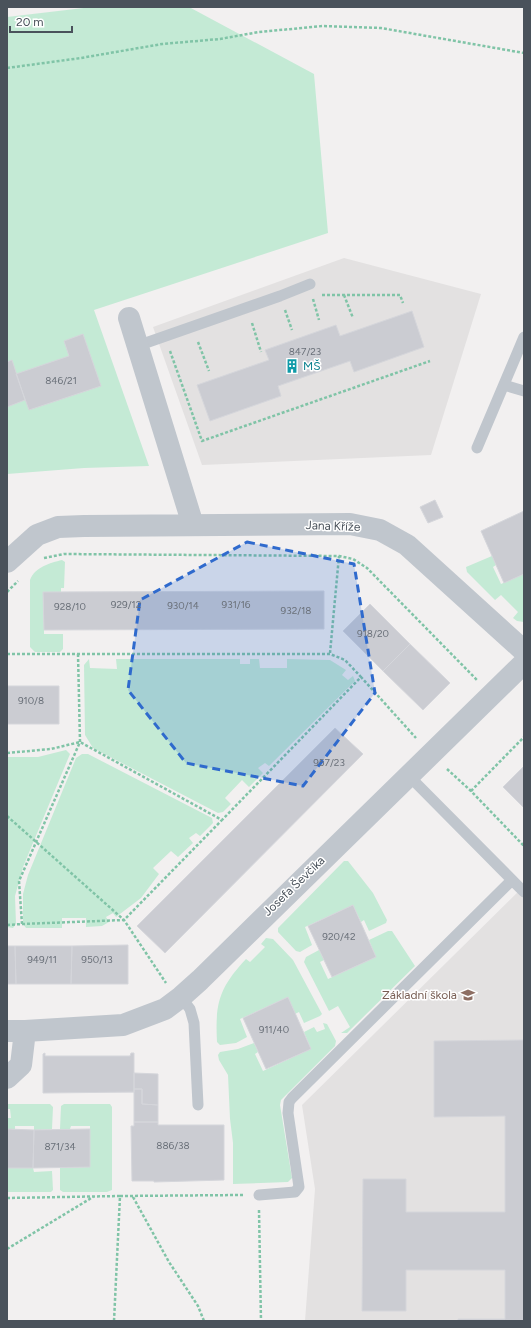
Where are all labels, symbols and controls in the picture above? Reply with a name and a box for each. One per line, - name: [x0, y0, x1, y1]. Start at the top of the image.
- scale bar: [10, 8, 72, 34]
- text: 20 m: [16, 15, 44, 29]
- house number: 847/23: [289, 345, 321, 358]
- building icon: MŠ: [284, 358, 300, 374]
- place label: MŠ: [303, 359, 321, 373]
- house number: 846/21: [45, 374, 77, 387]
- street label: Jana Kříže: [305, 518, 361, 534]
- house number: 929/12: [111, 598, 141, 611]
- house number: 931/16: [222, 598, 251, 611]
- house number: 930/14: [167, 599, 199, 612]
- house number: 928/10: [54, 600, 86, 613]
- house number: 932/18: [281, 604, 311, 617]
- house number: 918/20: [357, 627, 389, 640]
- house number: 910/8: [18, 694, 44, 707]
- house number: 957/23: [313, 756, 345, 769]
- street label: Josefa Ševčíka: [260, 853, 328, 919]
- house number: 920/42: [322, 930, 356, 943]
- house number: 949/11: [27, 953, 57, 966]
- house number: 950/13: [81, 953, 113, 966]
- school or university icon: Základní škola: [460, 987, 476, 1003]
- place label: Základní škola: [382, 988, 457, 1002]
- house number: 911/40: [259, 1023, 289, 1036]
- house number: 886/38: [156, 1139, 190, 1152]
- house number: 871/34: [44, 1140, 76, 1153]

